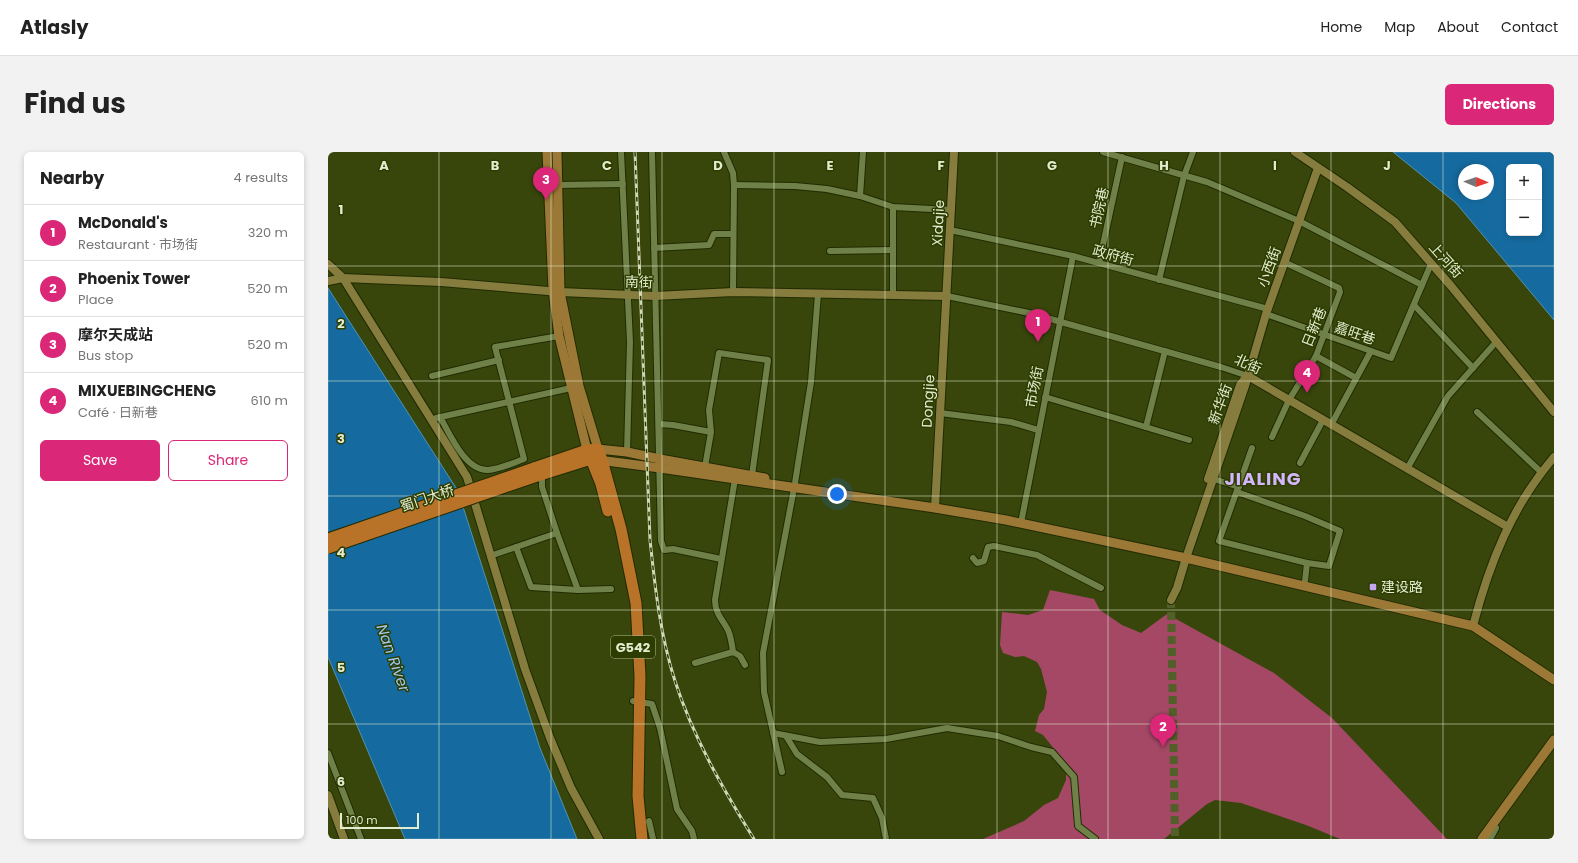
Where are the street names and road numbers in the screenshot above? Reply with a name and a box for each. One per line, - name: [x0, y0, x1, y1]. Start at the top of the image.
- street label: 书院巷: [1085, 185, 1113, 231]
- street label: Xidajie: [927, 199, 949, 247]
- street label: 上河街: [1425, 238, 1467, 282]
- street label: 政府街: [1090, 240, 1136, 270]
- street label: 小西街: [1252, 244, 1286, 290]
- street label: 南街: [625, 272, 653, 292]
- street label: 日新巷: [1297, 304, 1331, 350]
- street label: 嘉旺巷: [1332, 317, 1378, 349]
- street label: 北街: [1231, 349, 1265, 379]
- street label: 市场街: [1020, 364, 1048, 410]
- street label: Dongjie: [917, 374, 939, 428]
- street label: 新华街: [1203, 381, 1237, 427]
- street label: 蜀门大桥: [397, 479, 457, 517]
- road number: G542: [611, 636, 655, 658]

